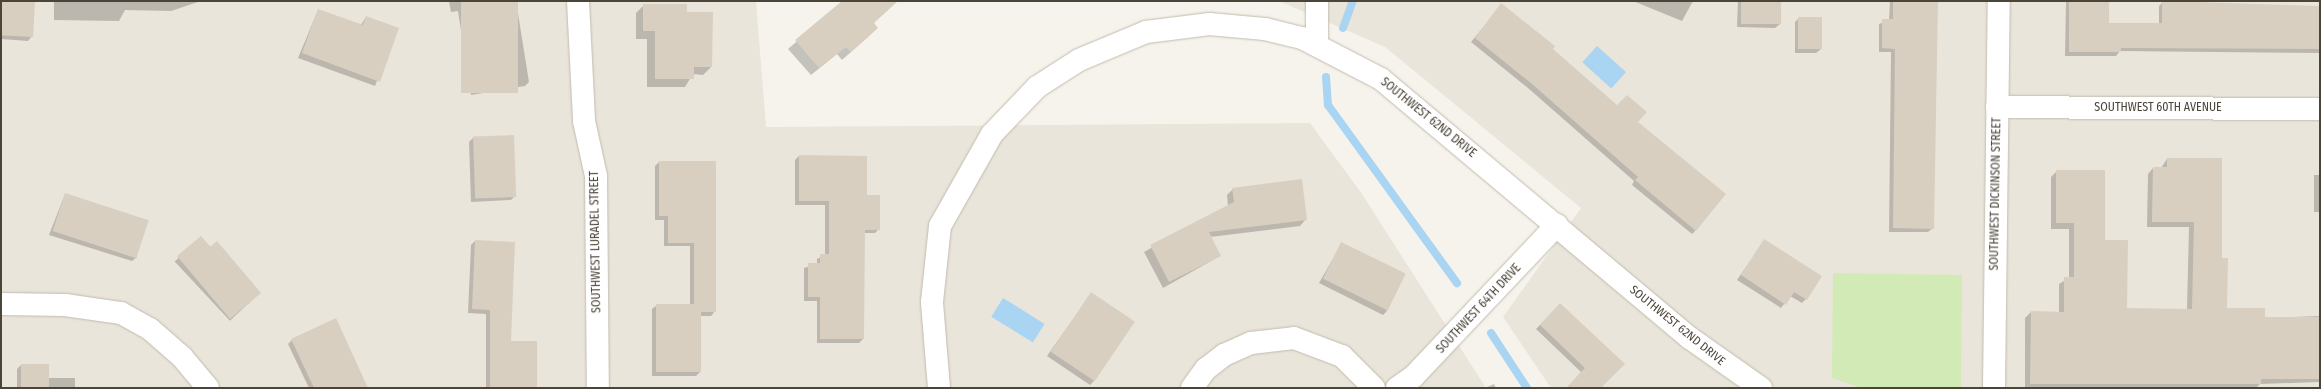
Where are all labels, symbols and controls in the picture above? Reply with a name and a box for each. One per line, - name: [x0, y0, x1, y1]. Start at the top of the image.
- street label: SOUTHWEST 62ND DRIVE: [1377, 75, 1479, 161]
- street label: SOUTHWEST 60TH AVENUE: [2094, 101, 2222, 115]
- street label: SOUTHWEST DICKINSON STREET: [1987, 117, 2005, 271]
- street label: SOUTHWEST LURADEL STREET: [588, 171, 604, 313]
- street label: SOUTHWEST 64TH DRIVE: [1434, 261, 1524, 357]
- street label: SOUTHWEST 62ND DRIVE: [1626, 283, 1728, 369]

